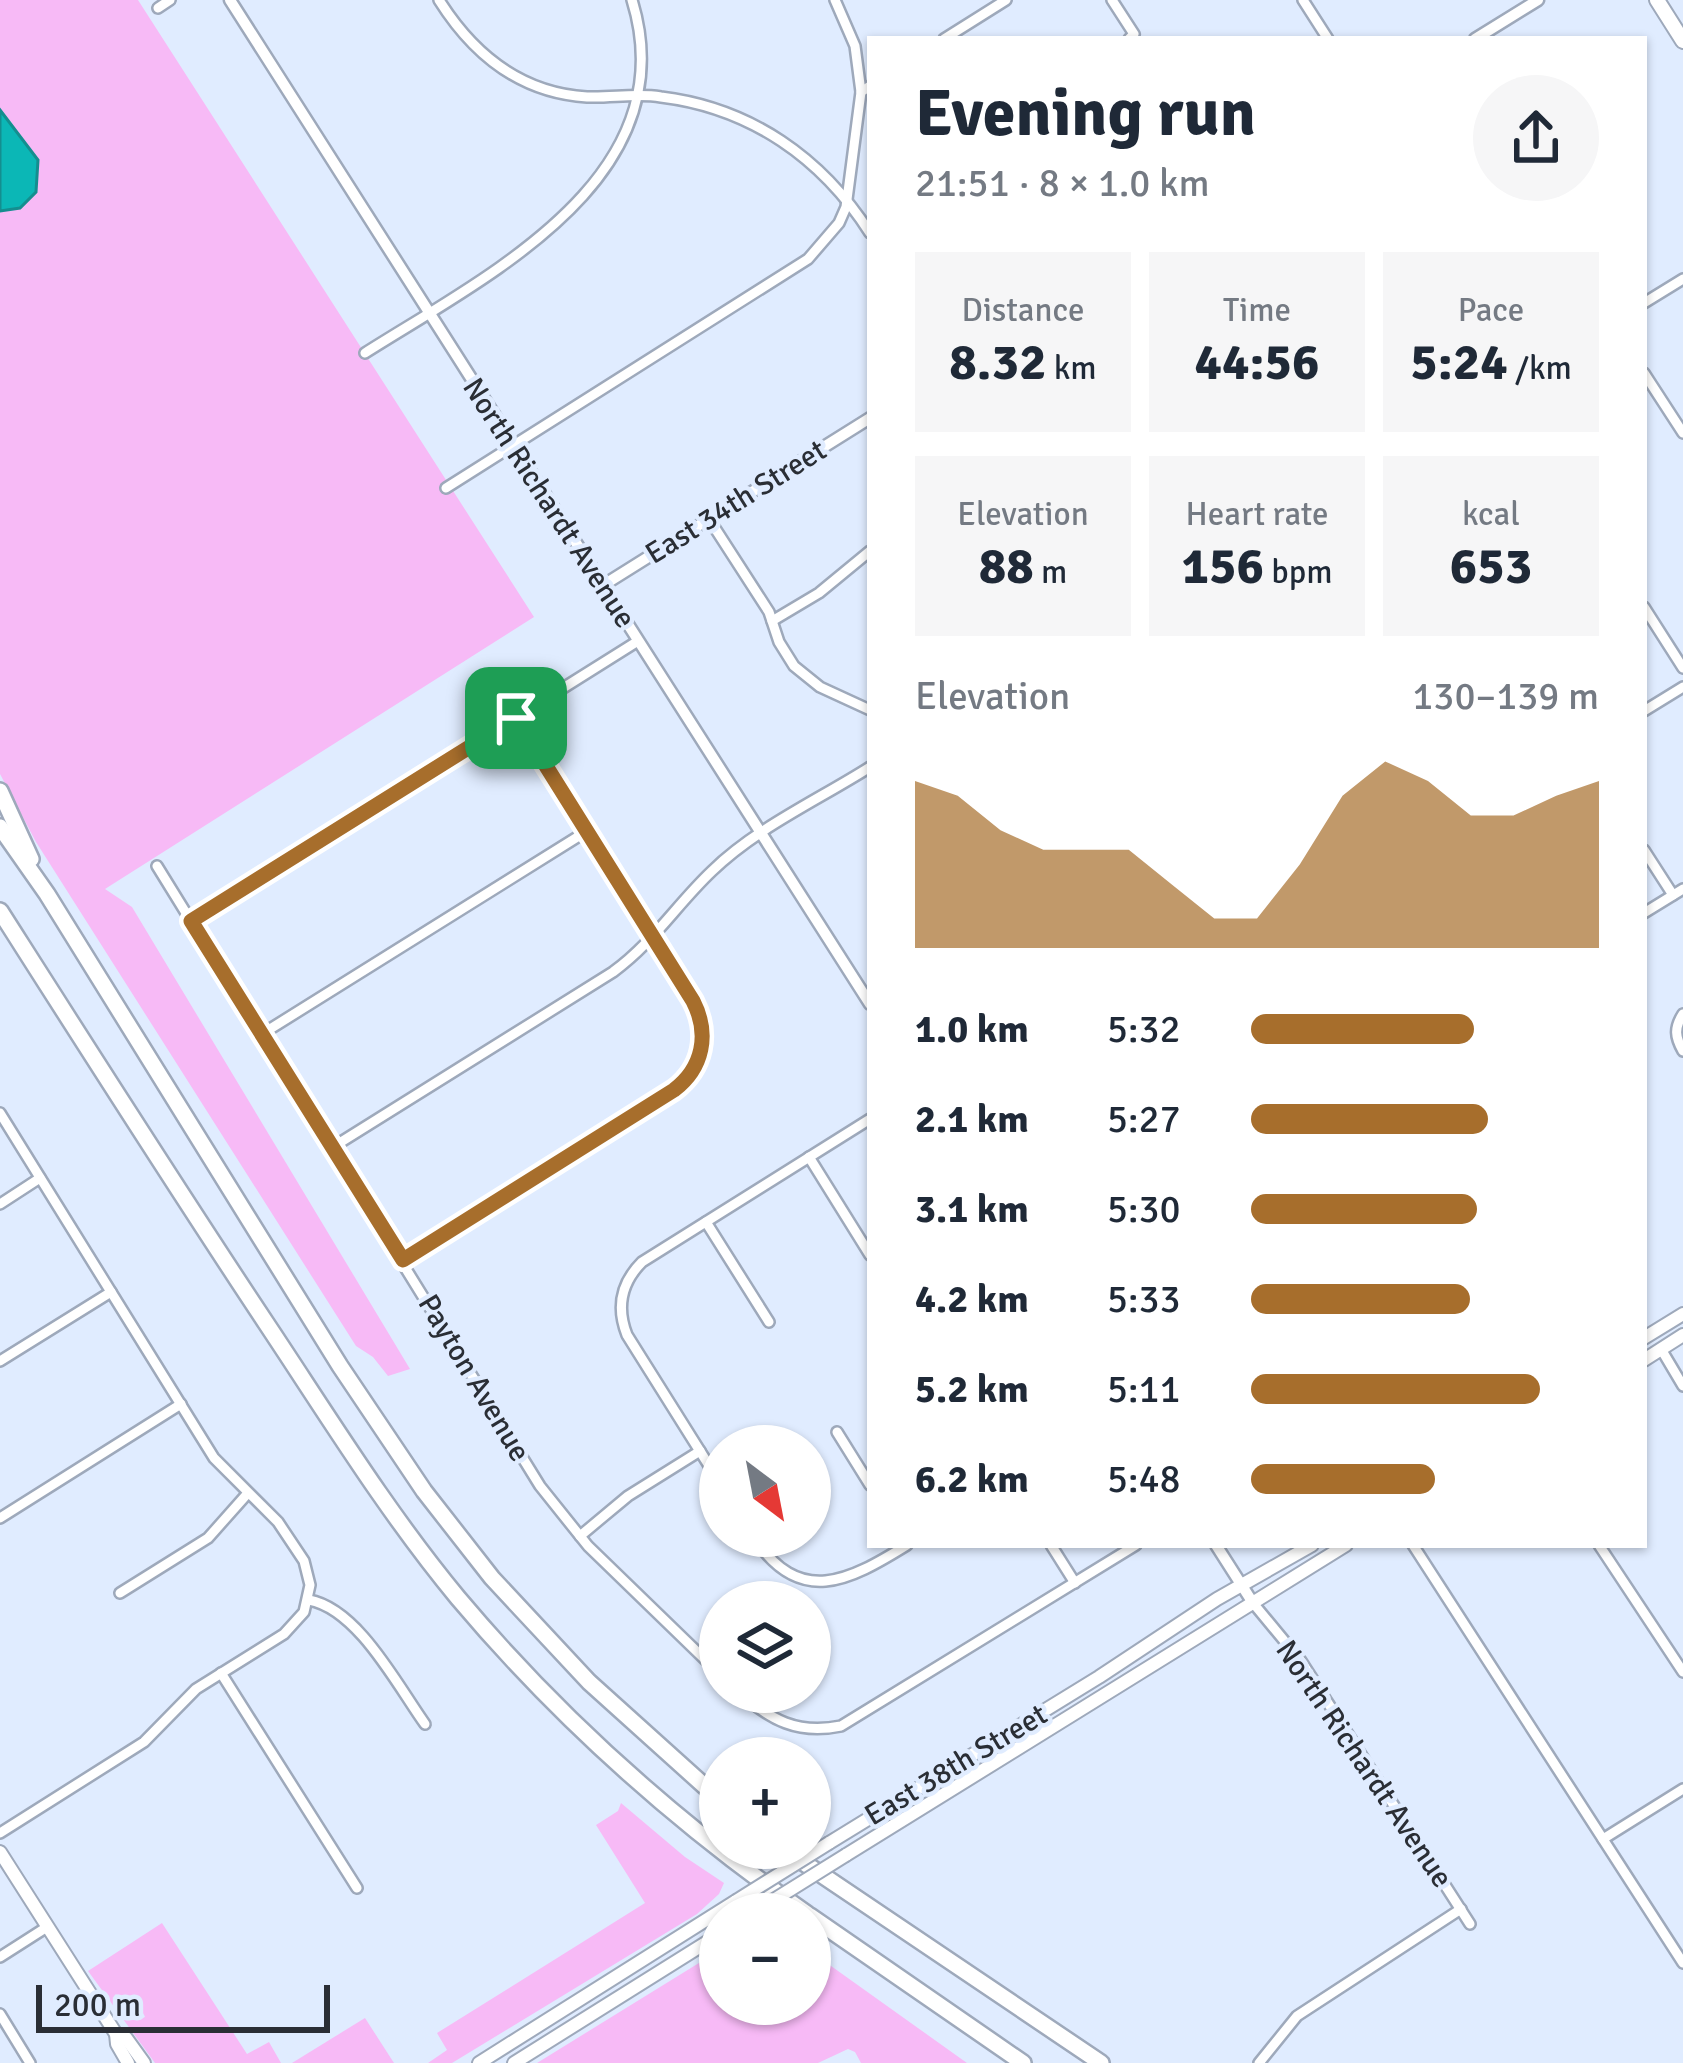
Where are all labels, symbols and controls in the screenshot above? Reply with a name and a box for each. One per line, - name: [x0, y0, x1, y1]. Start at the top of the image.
- text: Evening run: [915, 73, 1256, 154]
- button: share: [1473, 75, 1599, 201]
- text: 21:51 · 8 × 1.0 km: [915, 159, 1210, 207]
- text: Distance: [962, 290, 1084, 331]
- text: Time: [1223, 290, 1291, 331]
- text: Pace: [1458, 290, 1524, 331]
- text: 8.32: [949, 331, 1047, 394]
- text: 44:56: [1194, 331, 1320, 394]
- text: 5:24: [1410, 331, 1508, 394]
- text: km: [1047, 348, 1097, 389]
- text: /km: [1508, 348, 1572, 389]
- street label: North Richardt Avenue: [454, 371, 644, 635]
- street label: East 34th Street: [639, 432, 833, 572]
- text: Elevation: [957, 494, 1089, 535]
- text: Heart rate: [1185, 494, 1329, 535]
- text: kcal: [1462, 494, 1520, 535]
- text: 88: [979, 535, 1034, 598]
- text: 156: [1181, 535, 1264, 598]
- text: 653: [1450, 535, 1532, 598]
- text: m: [1034, 552, 1067, 593]
- text: bpm: [1264, 552, 1333, 593]
- pin: [465, 667, 567, 769]
- text: Elevation: [915, 672, 1070, 720]
- text: 130–139 m: [1412, 672, 1599, 720]
- icon: arrive: [483, 685, 549, 751]
- text: 1.0 km: [915, 1005, 1029, 1053]
- text: 5:32: [1107, 1005, 1181, 1053]
- text: 2.1 km: [915, 1095, 1029, 1143]
- text: 5:27: [1107, 1095, 1181, 1143]
- text: 3.1 km: [915, 1185, 1029, 1233]
- text: 5:30: [1107, 1185, 1181, 1233]
- text: 4.2 km: [915, 1275, 1029, 1323]
- text: 5:33: [1107, 1275, 1181, 1323]
- street label: Payton Avenue: [410, 1288, 538, 1468]
- text: 5.2 km: [915, 1365, 1029, 1413]
- text: 5:11: [1107, 1365, 1181, 1413]
- north arrow: [699, 1425, 831, 1557]
- map controls: [699, 1425, 831, 2025]
- text: 6.2 km: [915, 1455, 1029, 1503]
- text: 5:48: [1107, 1455, 1181, 1503]
- button: layers: [699, 1581, 831, 1713]
- street label: North Richardt Avenue: [1267, 1633, 1461, 1895]
- street label: East 38th Street: [858, 1696, 1054, 1834]
- button: +: [699, 1737, 831, 1869]
- button: −: [699, 1893, 831, 2025]
- scale bar: [36, 1979, 330, 2032]
- text: 200 m: [54, 1985, 141, 2026]

